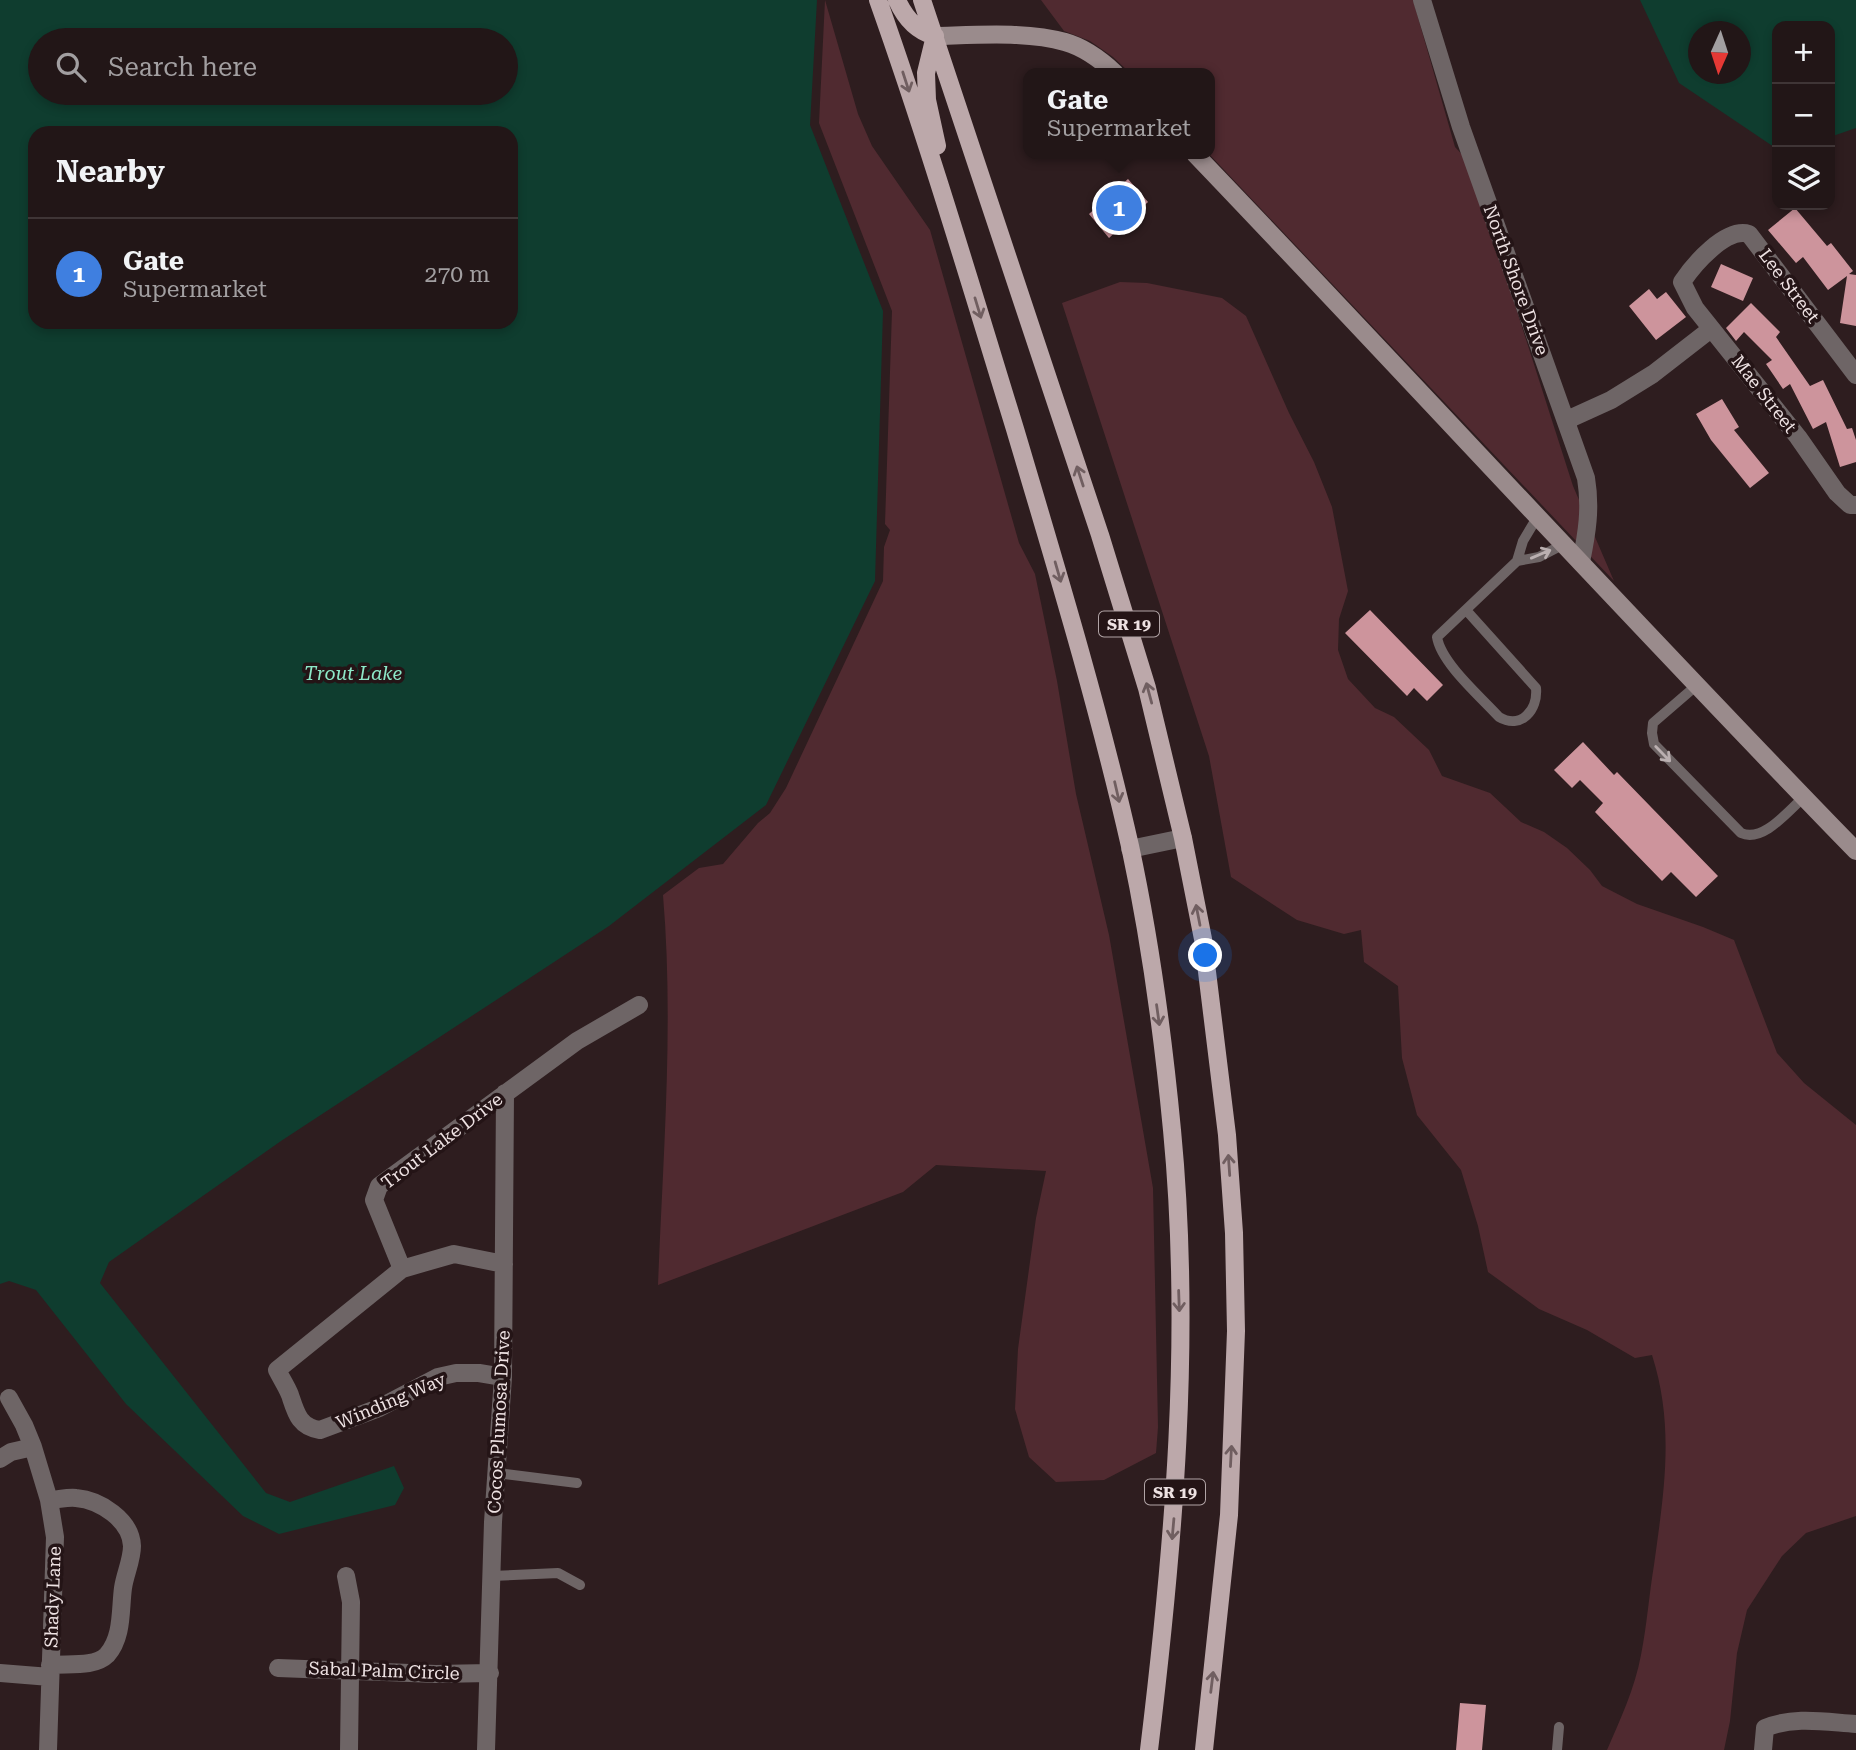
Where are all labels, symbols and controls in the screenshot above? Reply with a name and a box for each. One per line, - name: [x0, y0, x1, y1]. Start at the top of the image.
- north arrow: [1688, 21, 1751, 84]
- map controls: [1772, 21, 1835, 210]
- button: +: [1772, 21, 1835, 84]
- search box: [28, 28, 518, 105]
- icon: search: [52, 48, 90, 86]
- text: Search here: [108, 52, 257, 82]
- popup: [1023, 68, 1215, 159]
- one-way arrow: [900, 71, 913, 93]
- button: −: [1772, 84, 1835, 147]
- text: Gate: [1047, 85, 1108, 115]
- text: Supermarket: [1047, 115, 1191, 142]
- button: layers: [1772, 147, 1835, 210]
- text: Nearby: [56, 154, 165, 189]
- pin: 1: [1096, 182, 1142, 234]
- street label: North Shore Drive: [1480, 202, 1553, 358]
- street label: Lee Street: [1755, 245, 1824, 327]
- text: Gate: [123, 246, 184, 276]
- text: 1: [73, 261, 85, 288]
- text: 270 m: [425, 261, 490, 288]
- text: Supermarket: [123, 276, 267, 303]
- one-way arrow: [972, 296, 985, 318]
- street label: Mae Street: [1728, 351, 1801, 437]
- one-way arrow: [1073, 466, 1086, 488]
- one-way arrow: [1530, 547, 1551, 560]
- one-way arrow: [1052, 561, 1065, 583]
- road number: SR 19: [1099, 611, 1159, 636]
- water label: Trout Lake: [304, 662, 402, 685]
- one-way arrow: [1142, 682, 1155, 705]
- one-way arrow: [1655, 745, 1672, 762]
- one-way arrow: [1111, 780, 1124, 803]
- one-way arrow: [1191, 904, 1205, 927]
- your location: [1188, 938, 1222, 972]
- one-way arrow: [1152, 1004, 1165, 1026]
- street label: Trout Lake Drive: [377, 1088, 506, 1193]
- one-way arrow: [1222, 1154, 1235, 1177]
- one-way arrow: [1173, 1290, 1186, 1313]
- street label: Cocos Plumosa Drive: [483, 1330, 514, 1514]
- street label: Winding Way: [333, 1368, 449, 1433]
- one-way arrow: [1225, 1444, 1238, 1467]
- road number: SR 19: [1145, 1480, 1205, 1504]
- one-way arrow: [1166, 1517, 1179, 1539]
- street label: Shady Lane: [40, 1546, 65, 1648]
- street label: Sabal Palm Circle: [308, 1657, 460, 1684]
- one-way arrow: [1205, 1671, 1218, 1694]

